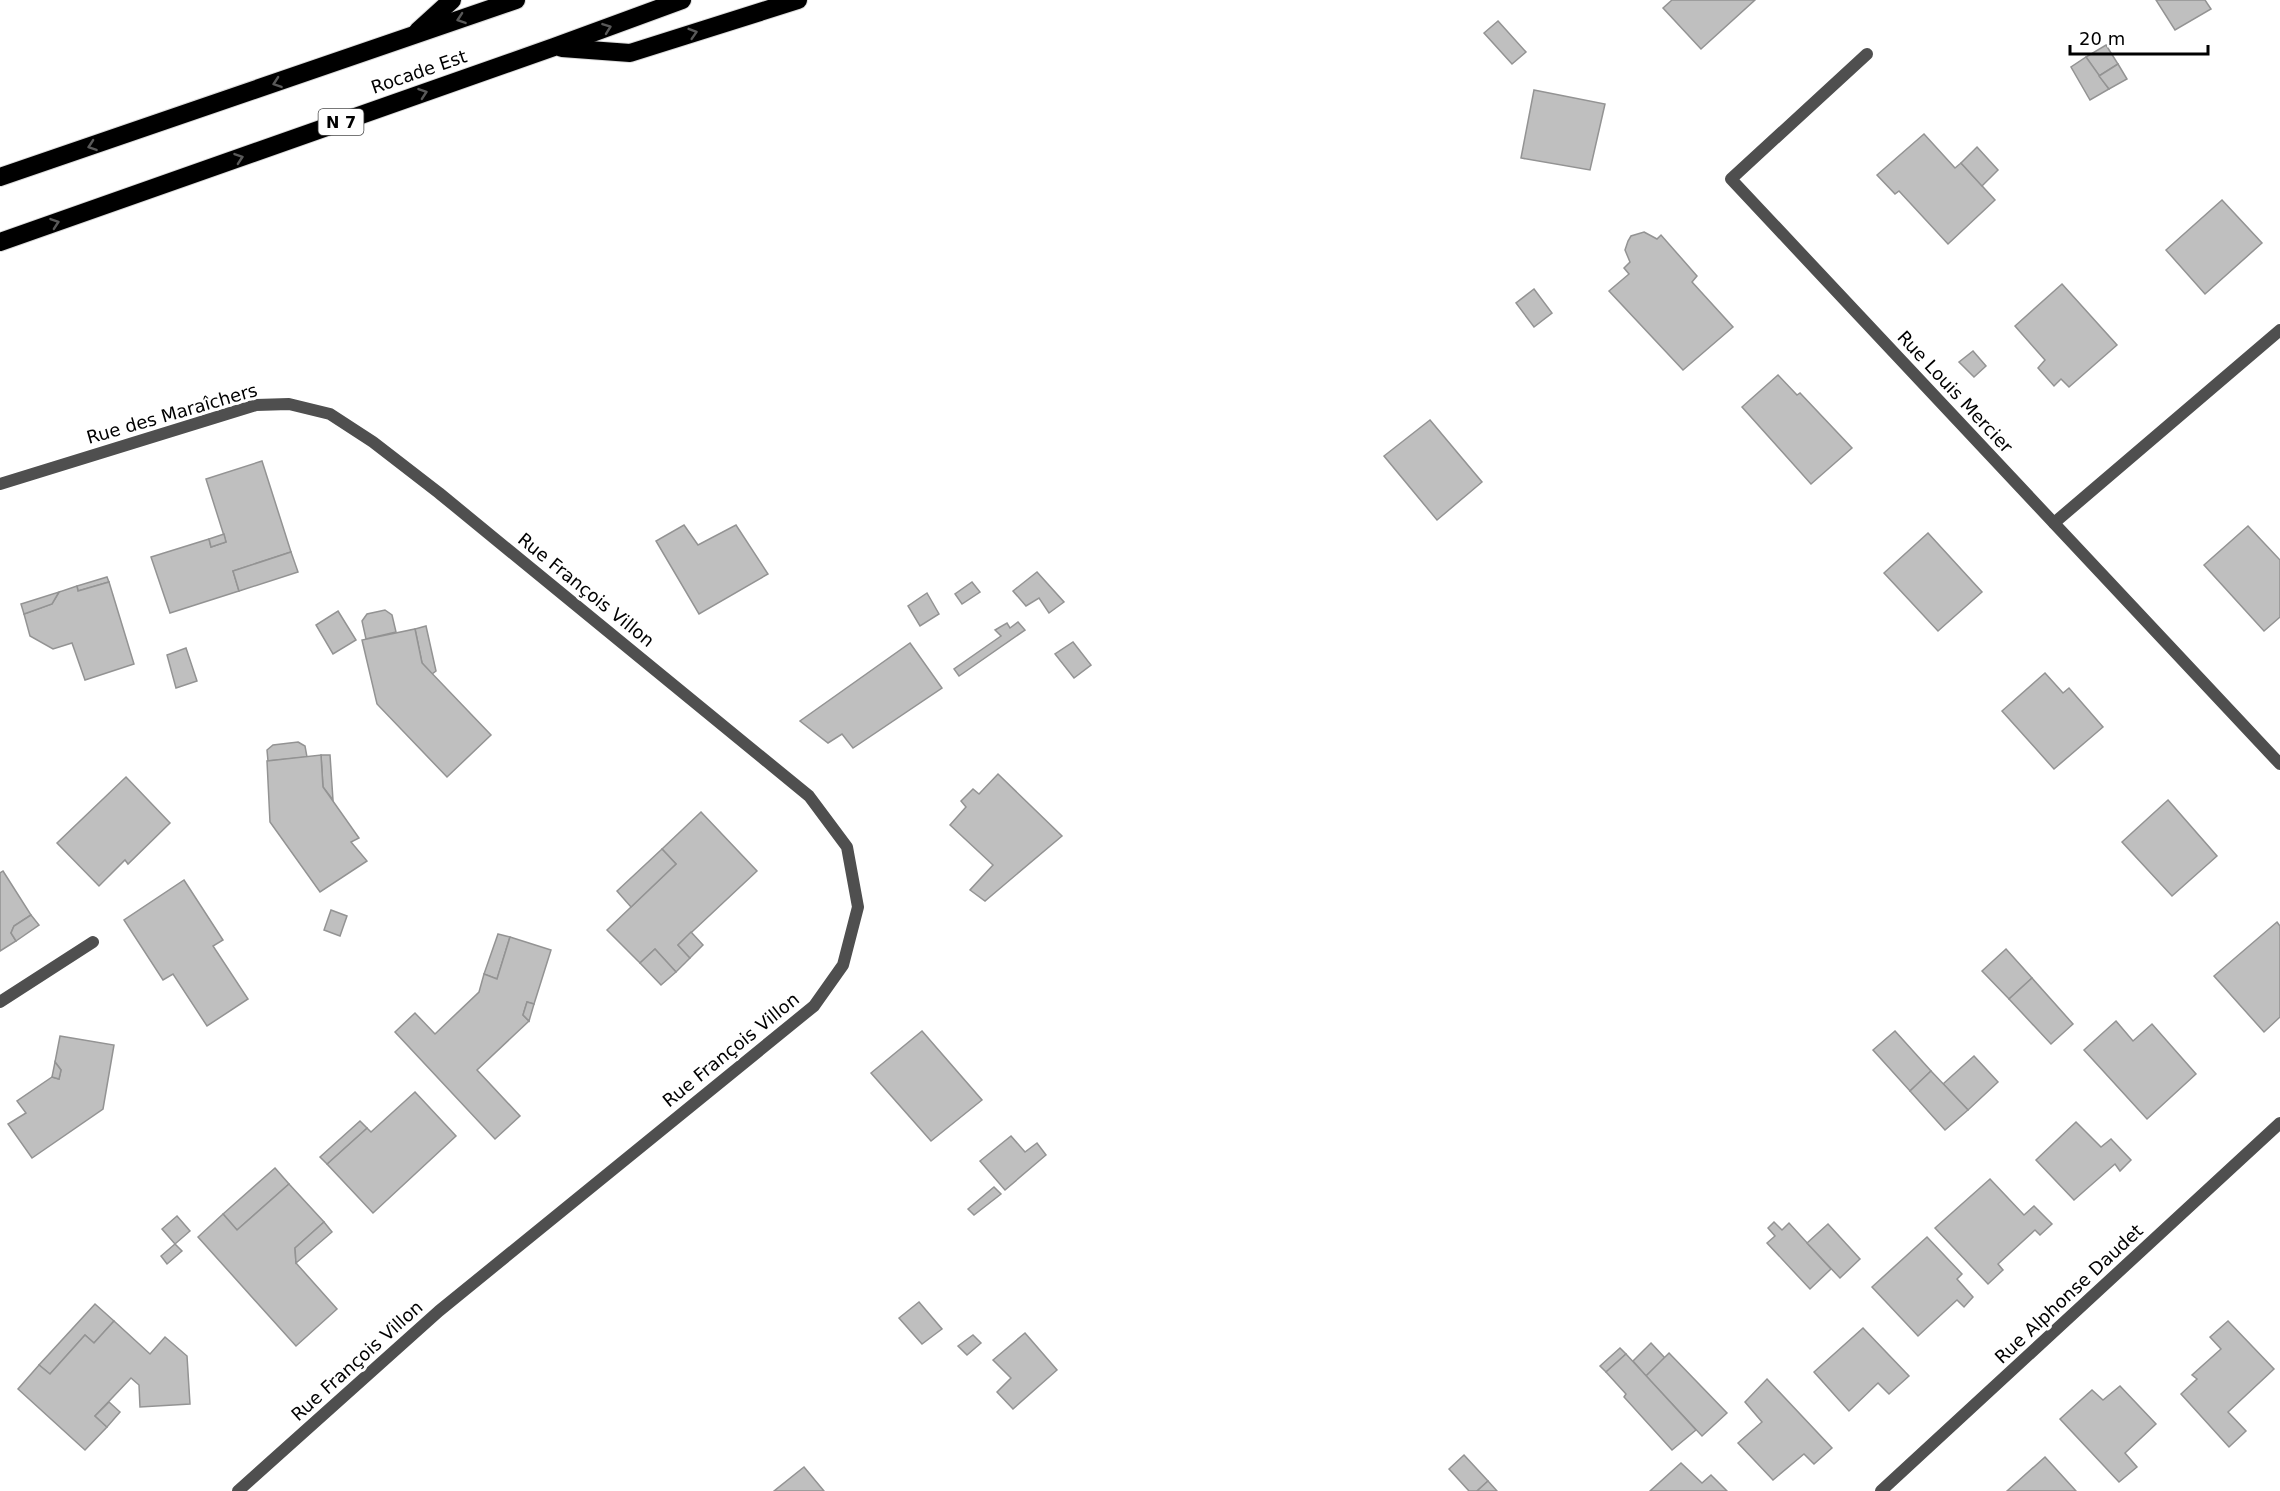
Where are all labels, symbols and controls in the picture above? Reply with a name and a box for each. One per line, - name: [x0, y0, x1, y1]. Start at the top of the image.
- one-way arrow: [456, 12, 467, 25]
- scale bar: [2070, 18, 2208, 56]
- one-way arrow: [601, 22, 612, 35]
- one-way arrow: [687, 28, 698, 40]
- text: 20 m: [2079, 28, 2125, 49]
- street label: Rocade Est: [368, 45, 469, 98]
- one-way arrow: [272, 75, 283, 88]
- one-way arrow: [417, 88, 428, 101]
- road number: N 7: [318, 109, 364, 135]
- one-way arrow: [87, 138, 98, 151]
- one-way arrow: [233, 153, 244, 165]
- one-way arrow: [49, 217, 60, 230]
- street label: Rue Louis Mercier: [1893, 326, 2018, 457]
- street label: Rue des Maraîchers: [84, 379, 260, 448]
- street label: Rue François Villon: [514, 528, 659, 651]
- street label: Rue François Villon: [658, 988, 803, 1111]
- street label: Rue Alphonse Daudet: [1990, 1220, 2147, 1368]
- street label: Rue François Villon: [287, 1296, 427, 1425]

